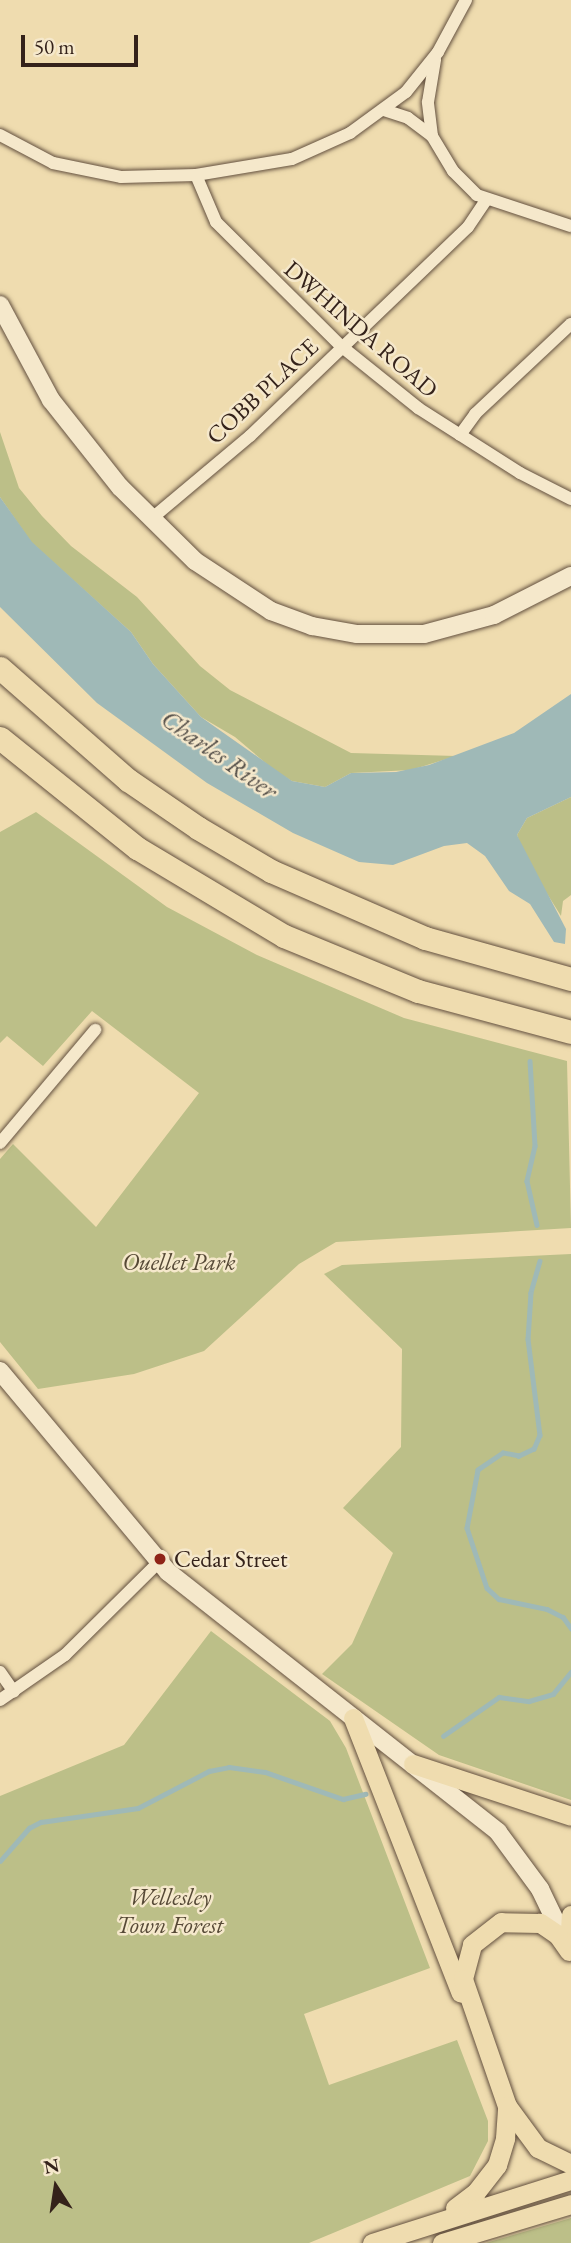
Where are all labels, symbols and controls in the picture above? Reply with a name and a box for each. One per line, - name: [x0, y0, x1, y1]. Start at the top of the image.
- scale bar: [24, 21, 142, 65]
- text: 50 m: [34, 33, 75, 60]
- street label: DWHINDA ROAD: [278, 254, 444, 404]
- street label: COBB PLACE: [200, 332, 324, 450]
- water label: Charles River: [155, 704, 283, 806]
- park label: Ouellet Park: [122, 1248, 236, 1276]
- place label: Cedar Street: [174, 1545, 287, 1573]
- marker: Cedar Street: [152, 1551, 168, 1567]
- park label: Wellesley Town Forest: [116, 1883, 224, 1939]
- north arrow: [21, 2152, 91, 2222]
- text: N: [41, 2152, 62, 2180]

